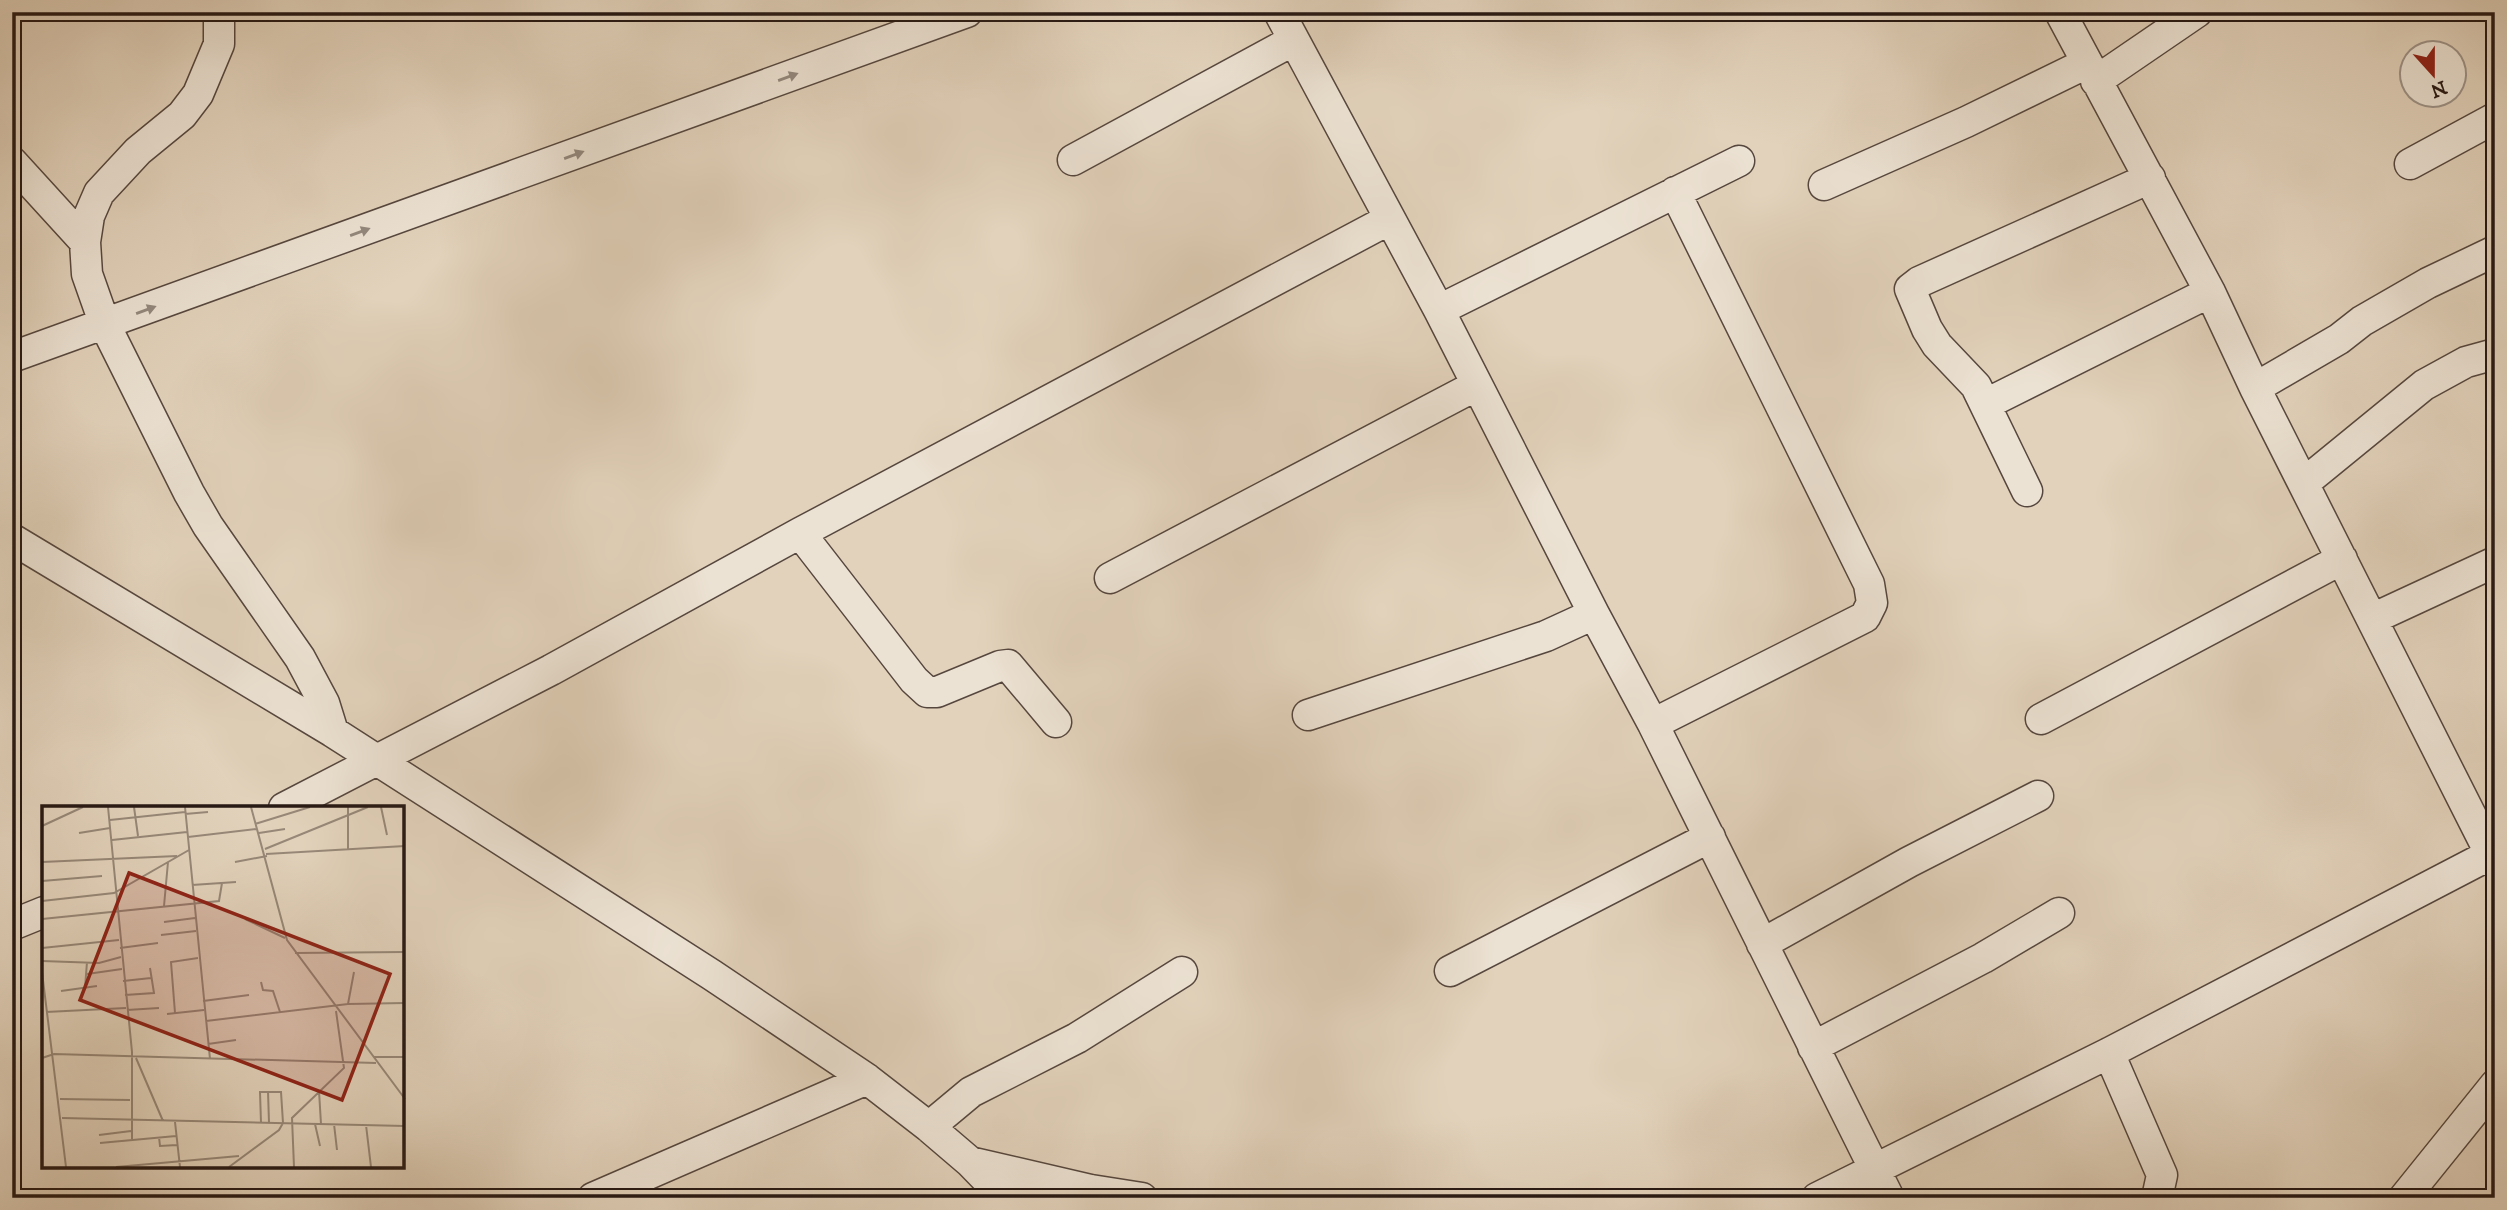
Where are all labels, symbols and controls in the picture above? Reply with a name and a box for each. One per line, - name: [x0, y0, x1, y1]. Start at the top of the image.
- north arrow: [2398, 38, 2468, 108]
- one-way arrow: [777, 72, 798, 83]
- text: N: [2427, 75, 2450, 102]
- one-way arrow: [563, 149, 584, 160]
- one-way arrow: [349, 226, 370, 237]
- one-way arrow: [135, 304, 156, 315]
- inset map: [42, 806, 404, 1168]

